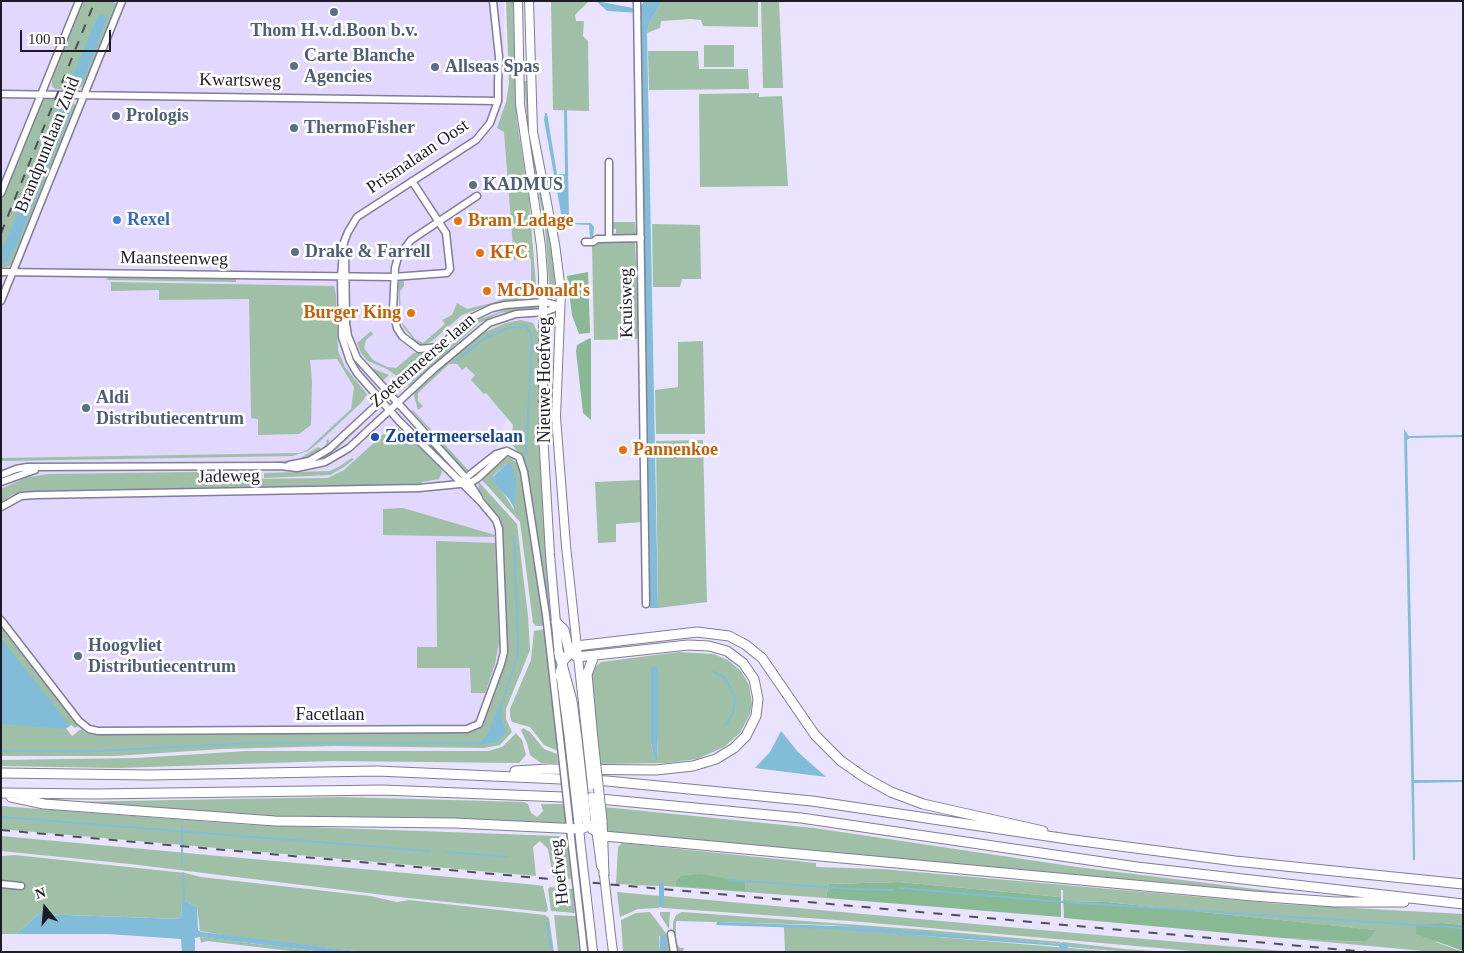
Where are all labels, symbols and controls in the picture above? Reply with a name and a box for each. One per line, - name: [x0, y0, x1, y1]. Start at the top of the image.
- marker: Thom H.v.d.Boon b.v.: [328, 6, 340, 18]
- scale bar: [22, 20, 114, 52]
- place label: Thom H.v.d.Boon b.v.: [250, 20, 418, 42]
- text: 100 m: [28, 31, 66, 47]
- place label: Carte Blanche Agencies: [304, 45, 414, 88]
- place label: Allseas Spas: [445, 56, 540, 78]
- marker: Carte Blanche Agencies: [288, 60, 300, 72]
- marker: Allseas Spas: [429, 61, 441, 73]
- street label: Kwartsweg: [199, 69, 281, 93]
- street label: Brandpuntlaan Zuid: [11, 74, 85, 216]
- place label: Prologis: [126, 105, 189, 127]
- marker: Prologis: [110, 110, 122, 122]
- street label: Prismalaan Oost: [363, 115, 473, 199]
- place label: ThermoFisher: [304, 117, 415, 139]
- marker: ThermoFisher: [288, 122, 300, 134]
- place label: KADMUS: [483, 174, 563, 196]
- marker: KADMUS: [467, 179, 479, 191]
- place label: Rexel: [127, 209, 170, 231]
- place label: Bram Ladage: [468, 210, 573, 232]
- marker: Rexel: [111, 214, 123, 226]
- marker: Bram Ladage: [452, 215, 464, 227]
- place label: Drake & Farrell: [305, 241, 431, 263]
- place label: KFC: [490, 242, 528, 264]
- marker: Drake & Farrell: [289, 246, 301, 258]
- street label: Maansteenweg: [120, 247, 228, 271]
- marker: KFC: [474, 247, 486, 259]
- street label: Kruisweg: [616, 268, 638, 338]
- place label: McDonald's: [497, 280, 590, 302]
- marker: McDonald's: [481, 285, 493, 297]
- place label: Burger King: [304, 302, 401, 324]
- marker: Burger King: [405, 307, 417, 319]
- street label: Zoetermeerse laan: [366, 309, 480, 413]
- street label: Nieuwe Hoefweg: [534, 317, 556, 443]
- place label: Aldi Distributiecentrum: [96, 387, 244, 429]
- marker: Aldi Distributiecentrum: [80, 402, 92, 414]
- place label: Zoetermeerselaan: [385, 426, 523, 448]
- marker: Zoetermeerselaan: [369, 431, 381, 443]
- place label: Pannenkoe: [633, 439, 718, 461]
- marker: Pannenkoe: [617, 444, 629, 456]
- street label: Jadeweg: [198, 466, 260, 488]
- place label: Hoogvliet Distributiecentrum: [88, 635, 236, 678]
- marker: Hoogvliet Distributiecentrum: [72, 650, 84, 662]
- street label: Facetlaan: [296, 704, 364, 726]
- street label: Hoefweg: [546, 838, 574, 906]
- north arrow: [20, 883, 70, 933]
- text: N: [33, 885, 48, 902]

